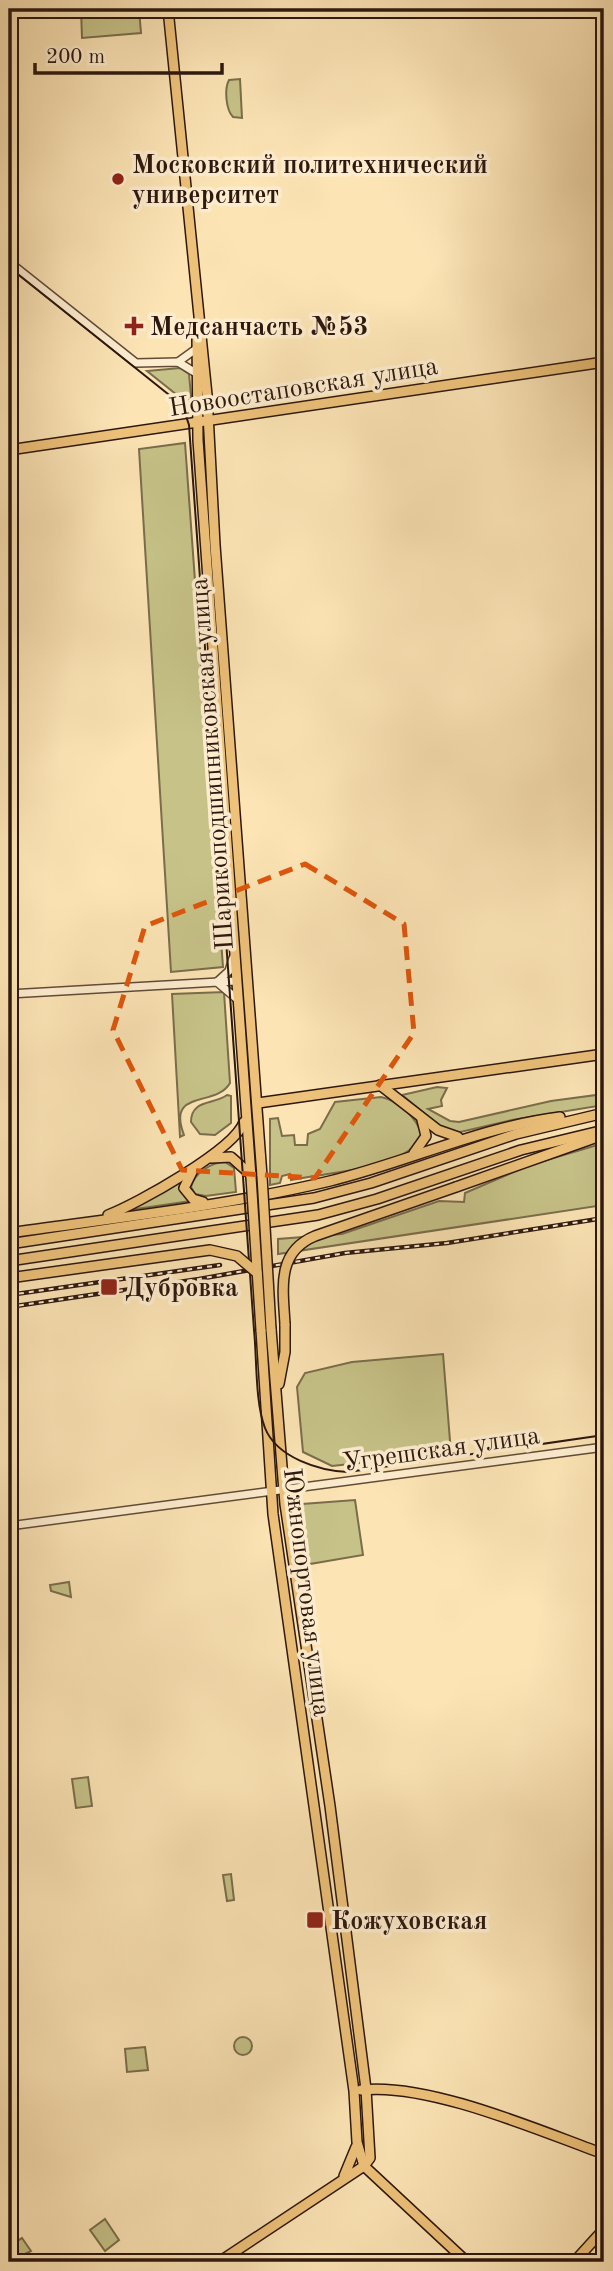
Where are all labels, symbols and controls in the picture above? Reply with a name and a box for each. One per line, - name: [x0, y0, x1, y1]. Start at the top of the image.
- scale bar: [35, 32, 222, 76]
- text: 200 m: [46, 47, 105, 68]
- place label: Московский политехнический университет: [132, 153, 488, 209]
- marker: Московский политехнический университет: [110, 171, 126, 187]
- place label: Медсанчасть №53: [150, 315, 368, 341]
- marker: Медсанчасть №53: [124, 316, 144, 336]
- street label: Новоостаповская улица: [167, 354, 440, 422]
- street label: Шарикоподшипниковская улица: [187, 577, 239, 951]
- place label: Дубровка: [125, 1276, 238, 1302]
- marker: Дубровка: [99, 1277, 119, 1297]
- street label: Угрешская улица: [341, 1423, 542, 1477]
- street label: Южнопортовая улица: [278, 1466, 334, 1718]
- place label: Кожуховская: [331, 1909, 487, 1935]
- marker: Кожуховская: [305, 1910, 325, 1930]

